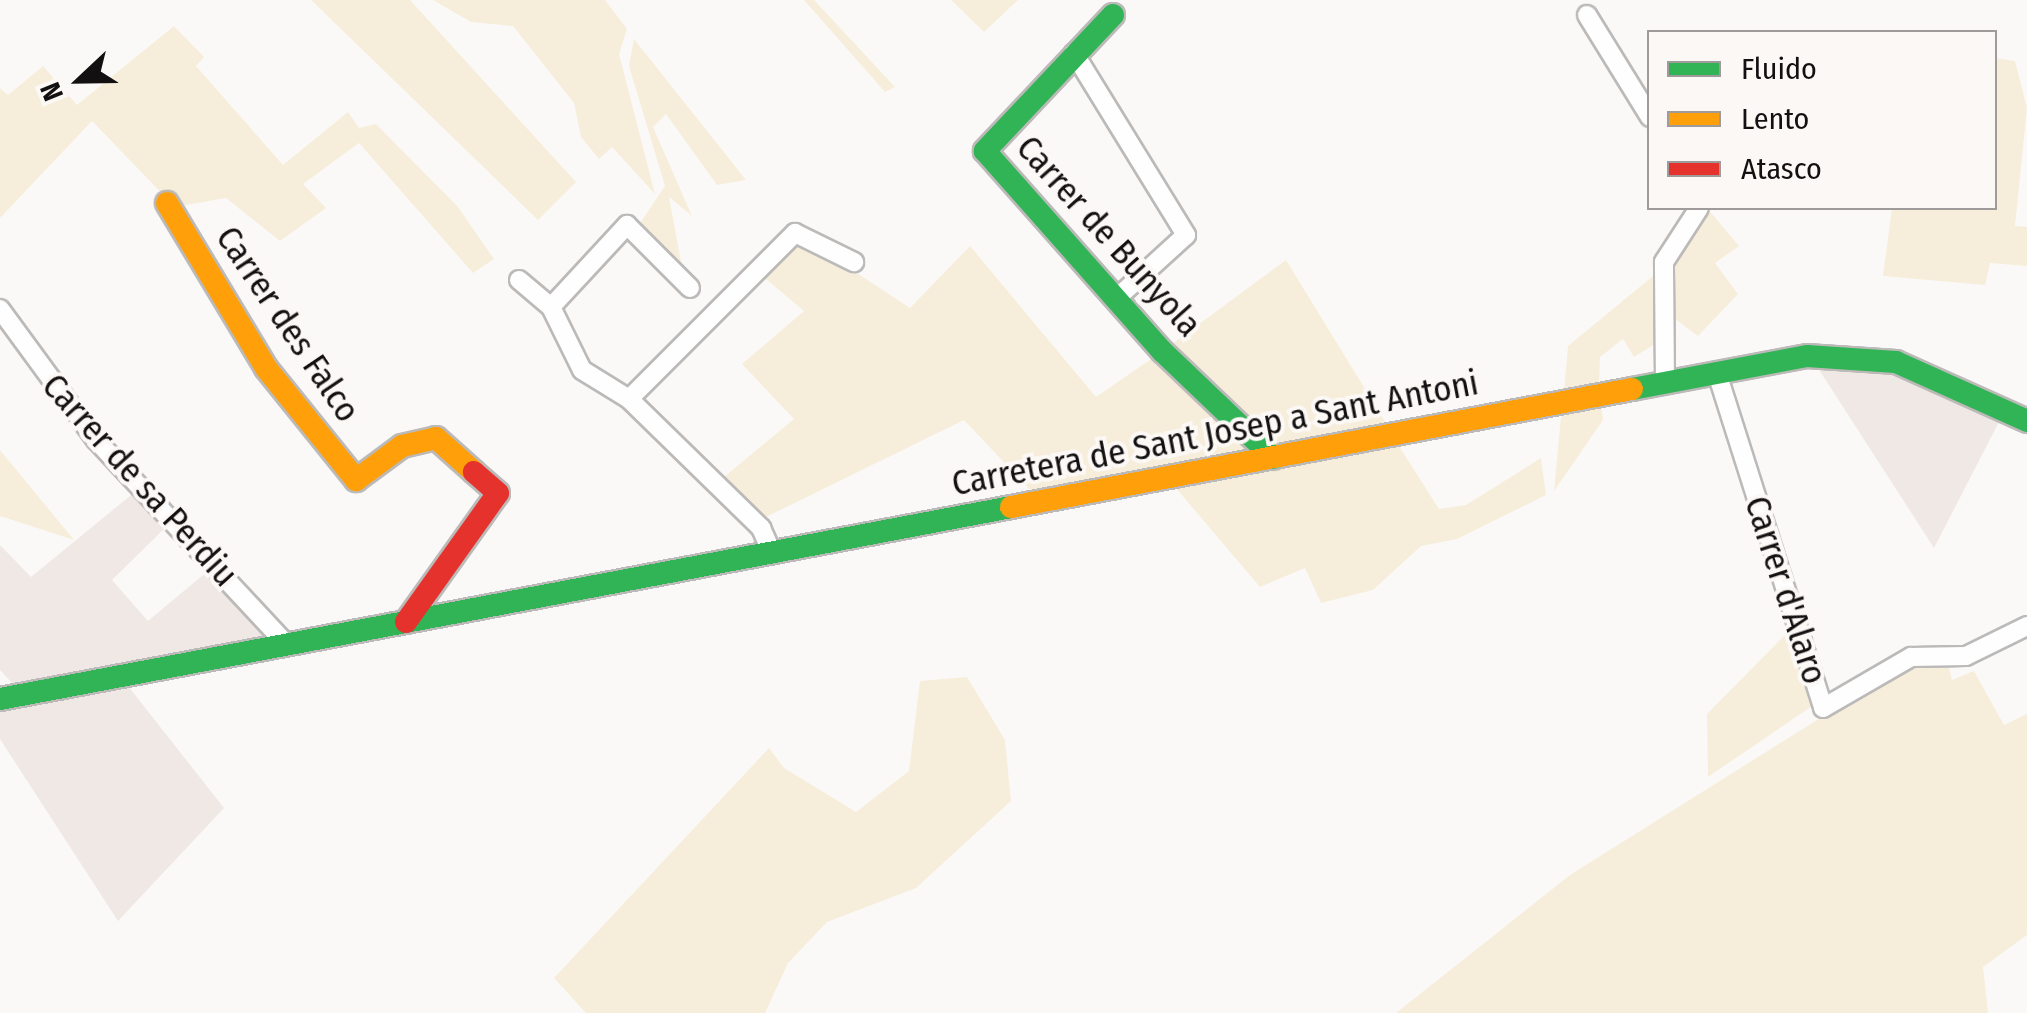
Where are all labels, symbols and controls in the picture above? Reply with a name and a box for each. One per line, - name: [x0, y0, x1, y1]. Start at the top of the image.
- north arrow: [30, 30, 130, 130]
- legend: [1647, 30, 1997, 210]
- text: Fluido: [1741, 51, 1817, 87]
- text: N: [33, 77, 70, 105]
- text: Lento: [1741, 101, 1809, 137]
- street label: Carrer de Bunyola: [1008, 127, 1210, 345]
- text: Atasco: [1741, 151, 1822, 187]
- street label: Carrer des Falco: [207, 218, 369, 430]
- street label: Carretera de Sant Josep a Sant Antoni: [948, 361, 1482, 505]
- street label: Carrer de sa Perdiu: [33, 365, 247, 595]
- street label: Carrer d'Alaro: [1736, 491, 1836, 689]

